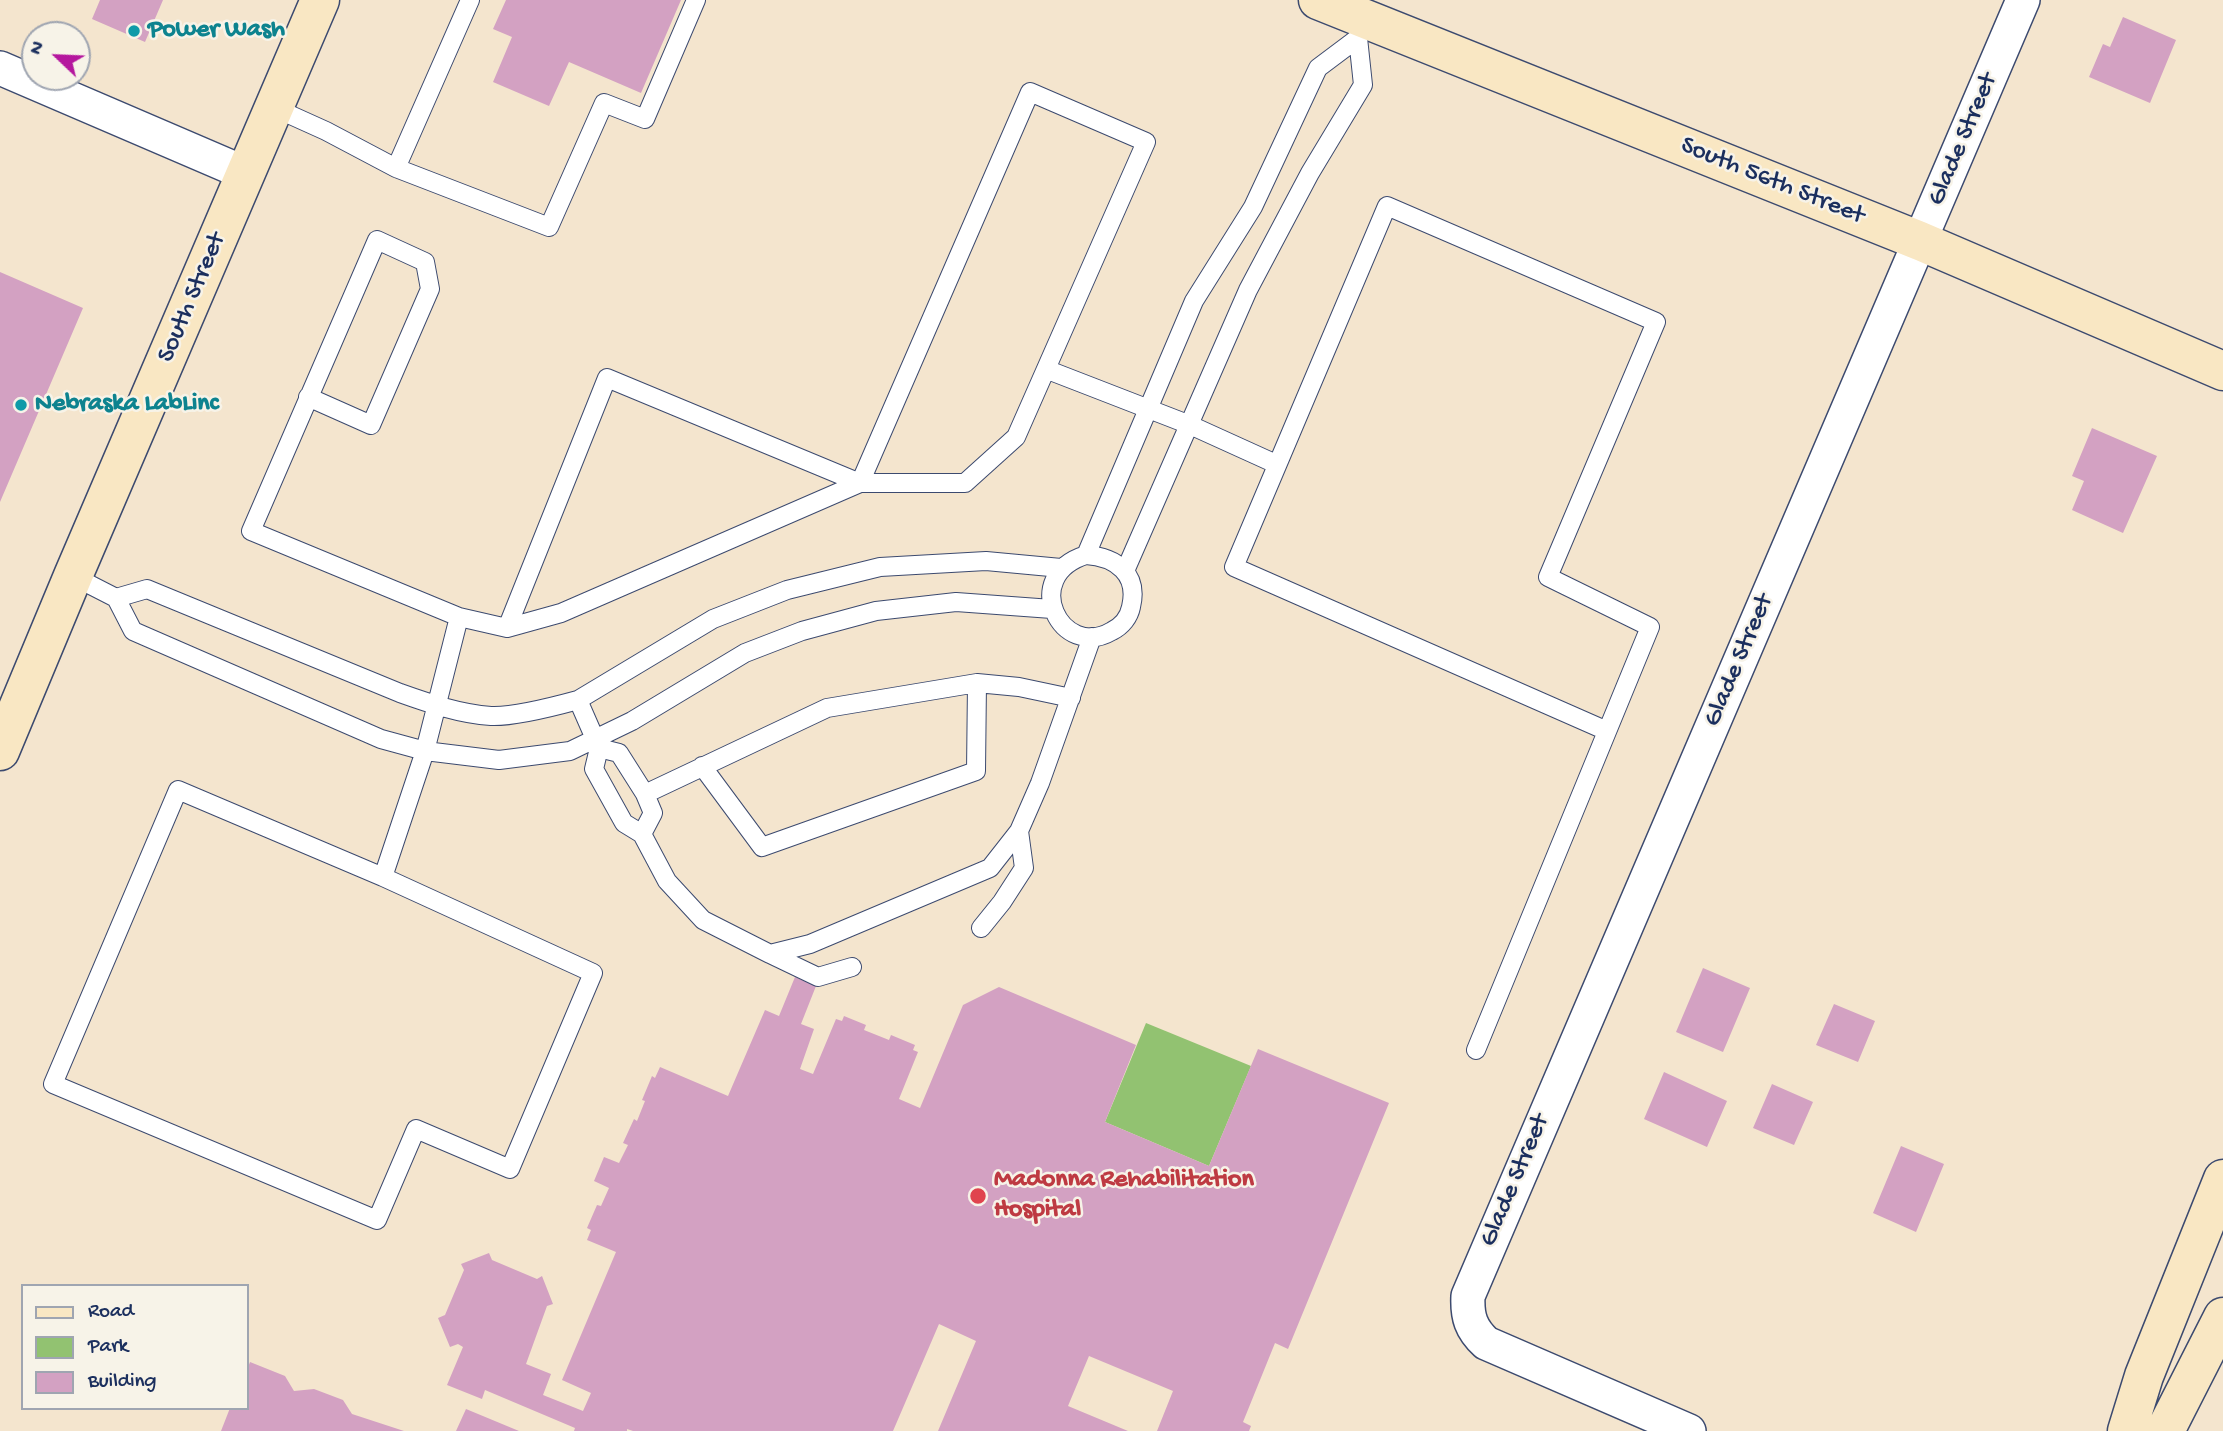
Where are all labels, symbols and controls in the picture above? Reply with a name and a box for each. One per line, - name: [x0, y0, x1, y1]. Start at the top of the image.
- place label: Power Wash: [148, 15, 285, 47]
- north arrow: [21, 21, 91, 91]
- marker: Power Wash: [126, 23, 142, 39]
- text: N: [25, 38, 51, 59]
- street label: Glade Street: [1922, 69, 2006, 211]
- street label: South 56th Street: [1676, 131, 1868, 233]
- street label: South Street: [152, 228, 234, 368]
- place label: Nebraska LabLinc: [35, 389, 219, 421]
- marker: Nebraska LabLinc: [13, 397, 29, 413]
- street label: Glade Street: [1698, 590, 1782, 732]
- street label: Glade Street: [1474, 1110, 1558, 1252]
- place label: Madonna Rehabilitation Hospital: [994, 1165, 1254, 1226]
- marker: Madonna Rehabilitation Hospital: [968, 1186, 988, 1206]
- legend: [21, 1284, 248, 1410]
- text: Road: [88, 1300, 134, 1325]
- text: Park: [88, 1335, 128, 1360]
- text: Building: [88, 1370, 157, 1395]

